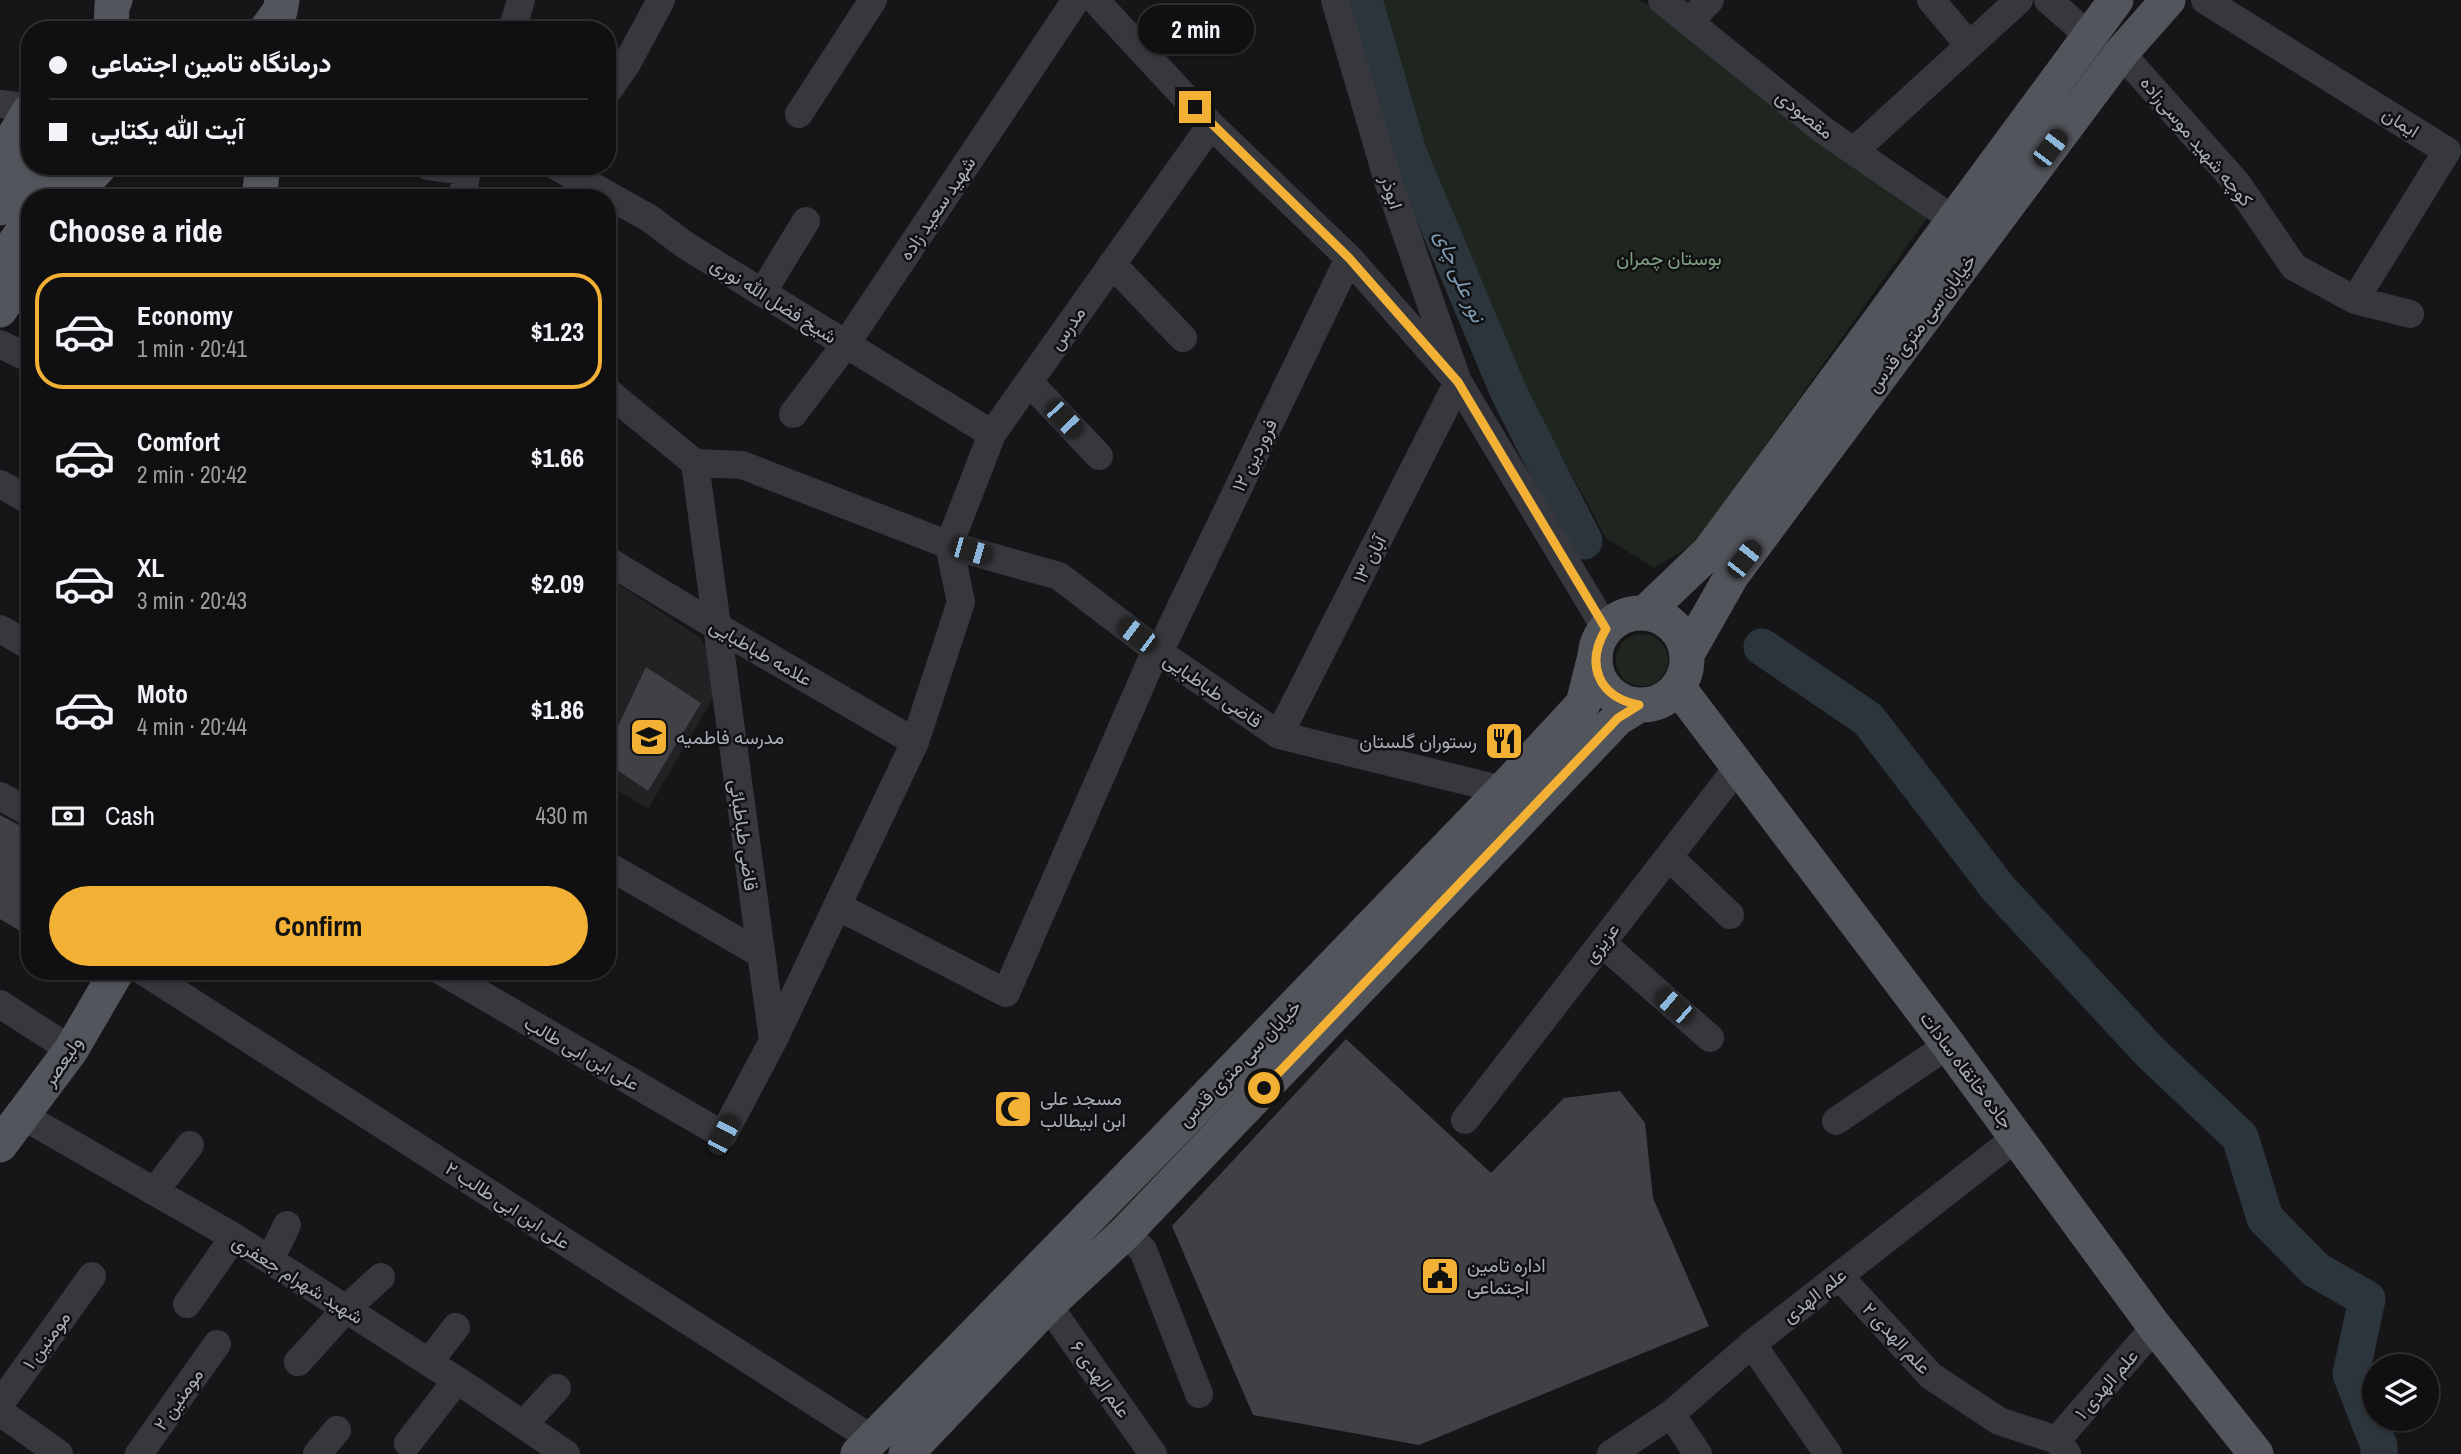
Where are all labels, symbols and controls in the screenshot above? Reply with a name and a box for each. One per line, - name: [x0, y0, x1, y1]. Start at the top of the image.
- callout: 2 min: [1137, 6, 1253, 55]
- text: 2 min: [1171, 14, 1221, 45]
- text: درمانگاه تامین اجتماعی: [91, 45, 331, 80]
- street label: کوچه شهید موسی‌زاده: [2134, 70, 2259, 212]
- street label: مقصودی: [1771, 83, 1839, 145]
- route end: [1179, 91, 1211, 123]
- street label: ایمان: [2378, 101, 2424, 143]
- text: آیت الله یکتایی: [91, 112, 244, 147]
- car: [2029, 125, 2072, 171]
- street label: شهید سعید زاده: [893, 151, 981, 265]
- street label: ابوذر: [1374, 171, 1410, 212]
- text: Choose a ride: [49, 209, 223, 252]
- water label: نور علی چای: [1428, 225, 1493, 327]
- park label: بوستان چمران: [1616, 245, 1722, 272]
- street label: خیابان سی متری قدس: [1860, 248, 1982, 398]
- street label: شیخ فضل الله نوری: [705, 251, 842, 350]
- text: Economy: [137, 298, 233, 333]
- icon: car: [53, 300, 116, 363]
- street label: مدرس: [1043, 301, 1091, 355]
- text: $1.23: [531, 314, 584, 349]
- text: 1 min · 20:41: [137, 333, 247, 364]
- car: [1042, 397, 1087, 441]
- street label: ۱۲ فروردین: [1225, 414, 1283, 496]
- text: Comfort: [137, 424, 220, 459]
- icon: car: [53, 426, 116, 489]
- text: $1.66: [531, 440, 584, 475]
- text: 2 min · 20:42: [137, 459, 247, 490]
- street label: ۱۳ آبان: [1346, 529, 1393, 587]
- car: [948, 535, 995, 567]
- car: [1723, 536, 1766, 582]
- text: XL: [137, 550, 164, 585]
- icon: car: [53, 552, 116, 615]
- text: $2.09: [531, 566, 584, 601]
- text: 3 min · 20:43: [137, 585, 247, 616]
- street label: علامه طباطبایی: [705, 612, 817, 692]
- car: [1114, 614, 1161, 656]
- street label: قاضی طباطبایی: [1158, 646, 1268, 734]
- text: Moto: [137, 676, 188, 711]
- icon: car: [53, 678, 116, 741]
- text: $1.86: [531, 692, 584, 727]
- text: 4 min · 20:44: [137, 711, 247, 742]
- school or university icon: مدرسه فاطمیه: [628, 716, 670, 758]
- restaurant icon: رستوران گلستان: [1483, 720, 1525, 762]
- place label: مدرسه فاطمیه: [676, 724, 784, 750]
- place label: رستوران گلستان: [1359, 728, 1477, 754]
- street label: قاضی طباطبائی: [723, 778, 765, 892]
- icon: cash: [49, 797, 87, 835]
- text: Cash: [105, 798, 155, 833]
- text: 430 m: [536, 800, 588, 831]
- button: Confirm: [49, 886, 588, 966]
- street label: عزیزی: [1577, 917, 1625, 969]
- car: [1652, 984, 1697, 1028]
- street label: خیابان سی متری قدس: [1172, 994, 1306, 1132]
- street label: جاده خانقاه سادات: [1914, 1006, 2020, 1134]
- street label: علی ابن ابی طالب: [519, 1009, 645, 1097]
- street label: ولیعصر: [35, 1031, 88, 1092]
- route start: [1248, 1072, 1280, 1104]
- place label: مسجد علی ابن ابیطالب: [1040, 1085, 1126, 1133]
- mosque icon: مسجد علی ابن ابیطالب: [992, 1088, 1034, 1130]
- car: [704, 1112, 743, 1158]
- street label: علی ابن ابی طالب ۲: [441, 1155, 575, 1255]
- street label: شهید شهرام جعفری: [227, 1228, 369, 1330]
- place label: اداره تامین اجتماعی: [1467, 1252, 1546, 1300]
- public building icon: اداره تامین اجتماعی: [1419, 1255, 1461, 1297]
- street label: علم الهدی: [1776, 1262, 1852, 1328]
- street label: علم الهدی ۲: [1857, 1296, 1937, 1380]
- street label: مومنین ۱: [16, 1306, 76, 1374]
- street label: علم الهدی ۶: [1065, 1335, 1137, 1423]
- street label: علم الهدی ۱: [2068, 1343, 2144, 1425]
- map controls: [2362, 1354, 2439, 1431]
- button: layers: [2362, 1354, 2439, 1431]
- street label: مومنین ۲: [147, 1363, 209, 1435]

